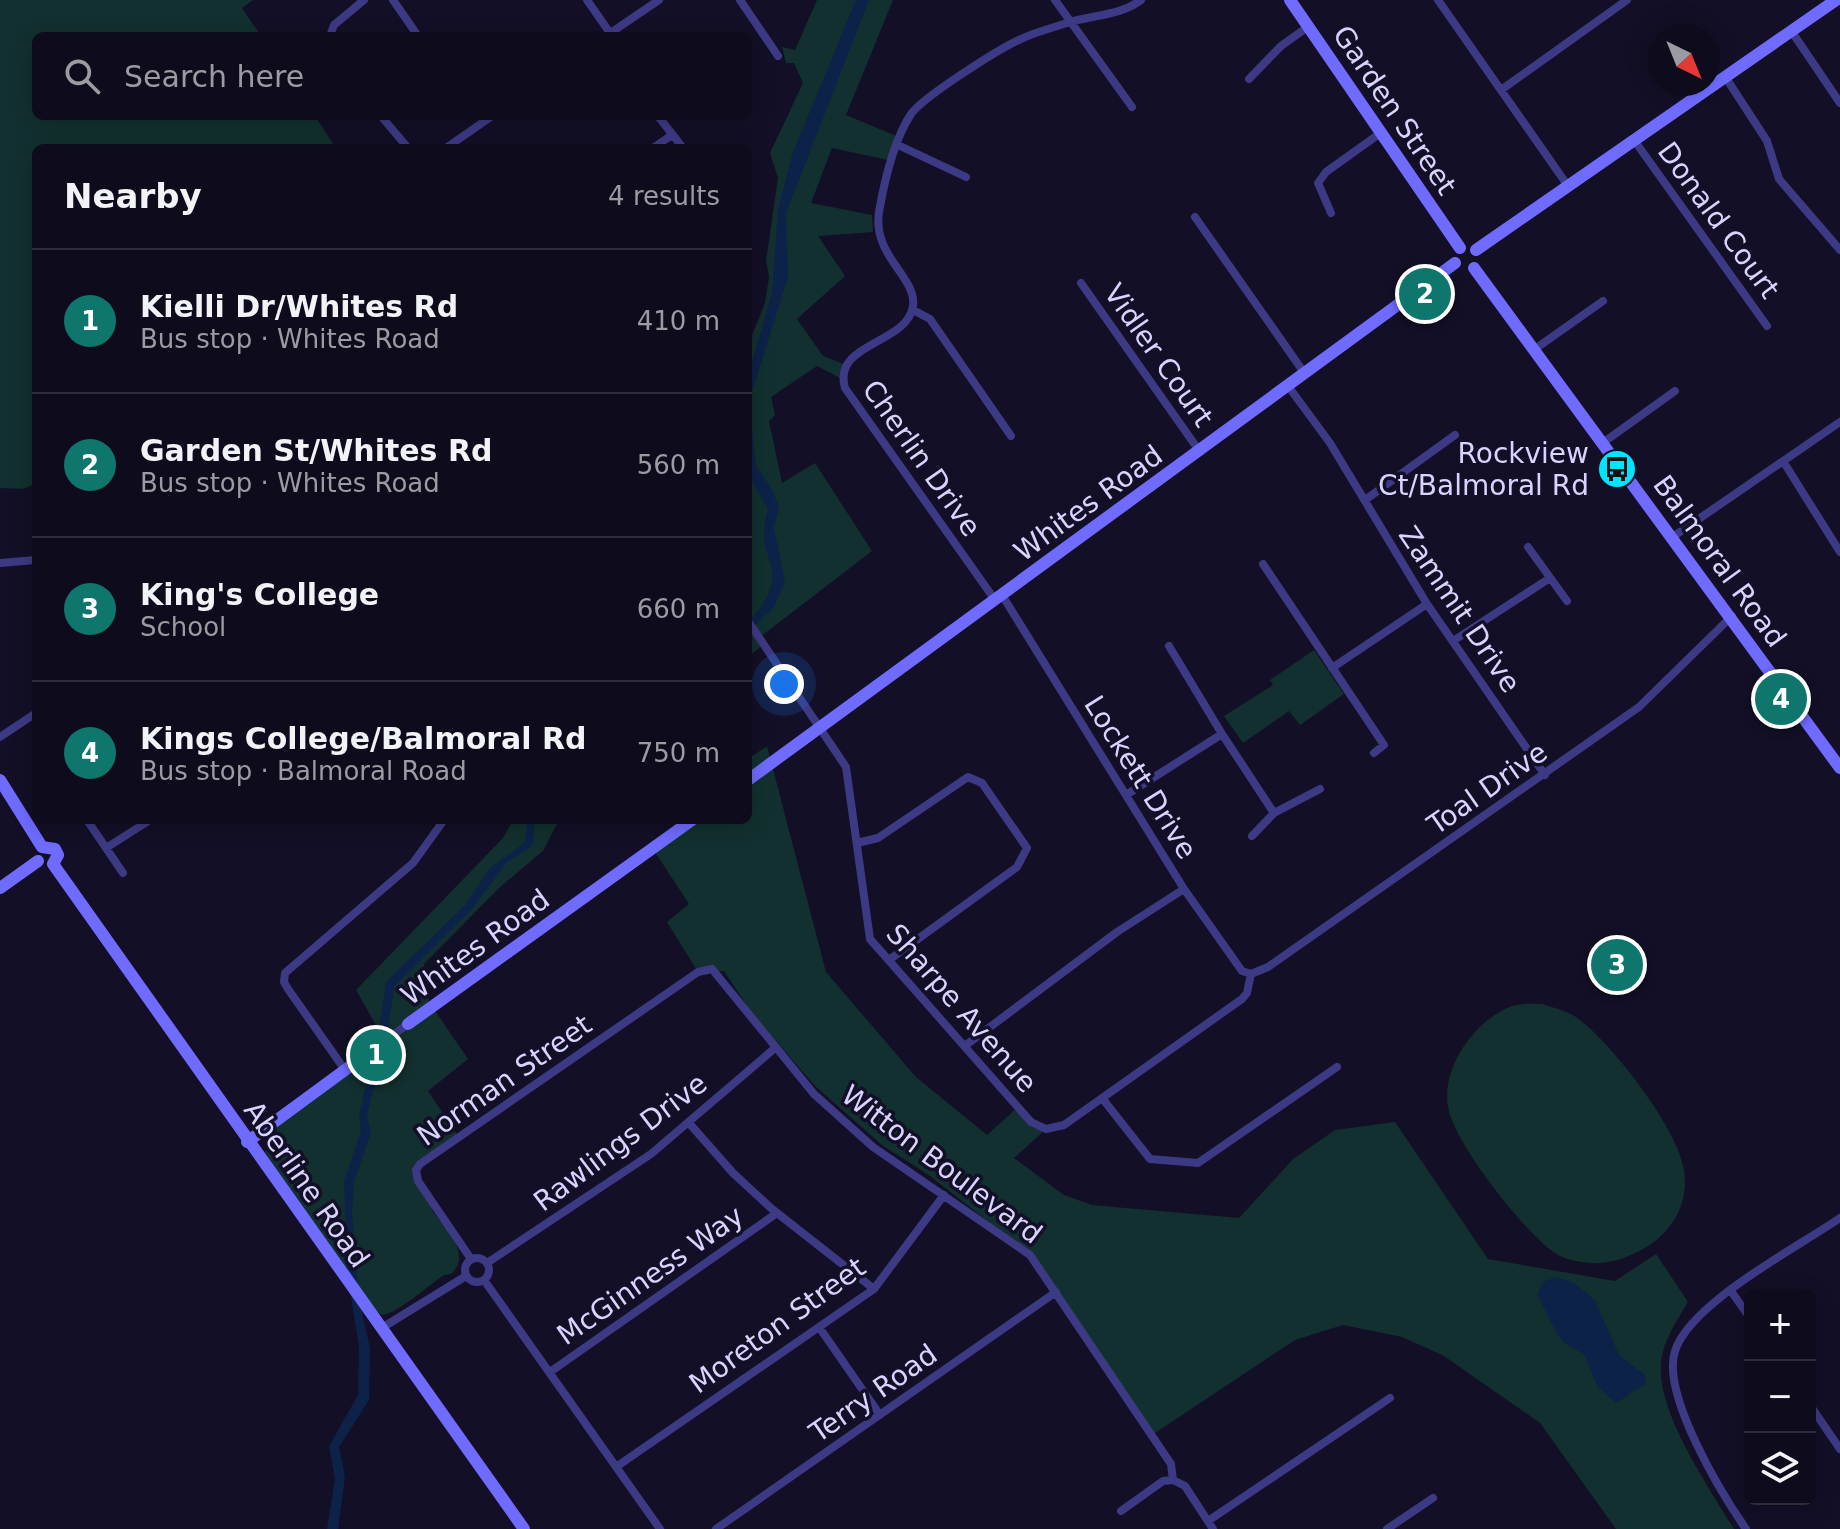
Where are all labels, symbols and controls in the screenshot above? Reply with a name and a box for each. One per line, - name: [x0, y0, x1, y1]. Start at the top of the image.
- street label: Garden Street: [1326, 20, 1463, 201]
- north arrow: [1648, 24, 1720, 96]
- search box: [32, 32, 752, 120]
- icon: search: [60, 54, 104, 98]
- text: Search here: [124, 59, 304, 94]
- street label: Donald Court: [1651, 136, 1786, 305]
- text: Nearby: [64, 176, 202, 216]
- text: 4 results: [608, 181, 720, 211]
- pin: 2: [1399, 264, 1451, 324]
- street label: Vidler Court: [1097, 278, 1220, 433]
- text: Kielli Dr/Whites Rd: [140, 289, 458, 324]
- text: 1: [81, 306, 99, 336]
- text: 410 m: [637, 306, 720, 336]
- text: Bus stop · Whites Road: [140, 324, 440, 354]
- street label: Cherlin Drive: [856, 374, 988, 543]
- text: Garden St/Whites Rd: [140, 433, 493, 468]
- place label: Rockview Ct/Balmoral Rd: [1378, 437, 1589, 502]
- street label: Whites Road: [1008, 439, 1169, 568]
- bus stop icon: Rockview Ct/Balmoral Rd: [1596, 448, 1638, 490]
- text: 2: [81, 450, 99, 480]
- text: 560 m: [637, 450, 720, 480]
- text: Bus stop · Whites Road: [140, 468, 440, 498]
- street label: Balmoral Road: [1646, 469, 1793, 654]
- street label: Zammit Drive: [1392, 520, 1527, 699]
- text: King's College: [140, 577, 379, 612]
- text: 3: [81, 594, 99, 624]
- text: 660 m: [637, 594, 720, 624]
- text: School: [140, 612, 226, 642]
- your location: [764, 664, 804, 704]
- pin: 4: [1755, 669, 1807, 729]
- street label: Lockett Drive: [1077, 690, 1204, 865]
- text: Kings College/Balmoral Rd: [140, 721, 587, 756]
- street label: Toal Drive: [1420, 735, 1553, 842]
- text: 4: [81, 738, 99, 768]
- text: 750 m: [637, 738, 720, 768]
- text: Bus stop · Balmoral Road: [140, 756, 467, 786]
- street label: Whites Road: [395, 883, 556, 1012]
- street label: Sharpe Avenue: [880, 917, 1044, 1099]
- pin: 3: [1591, 935, 1643, 995]
- street label: Norman Street: [411, 1008, 598, 1153]
- pin: 1: [350, 1025, 402, 1085]
- street label: Rawlings Drive: [527, 1067, 713, 1218]
- street label: Witton Boulevard: [835, 1078, 1048, 1250]
- street label: Aberline Road: [237, 1095, 376, 1274]
- street label: McGinness Way: [551, 1199, 750, 1352]
- street label: Moreton Street: [683, 1251, 872, 1400]
- map controls: [1744, 1289, 1816, 1505]
- button: +: [1744, 1289, 1816, 1361]
- street label: Terry Road: [802, 1337, 943, 1450]
- button: −: [1744, 1361, 1816, 1433]
- button: layers: [1744, 1433, 1816, 1505]

